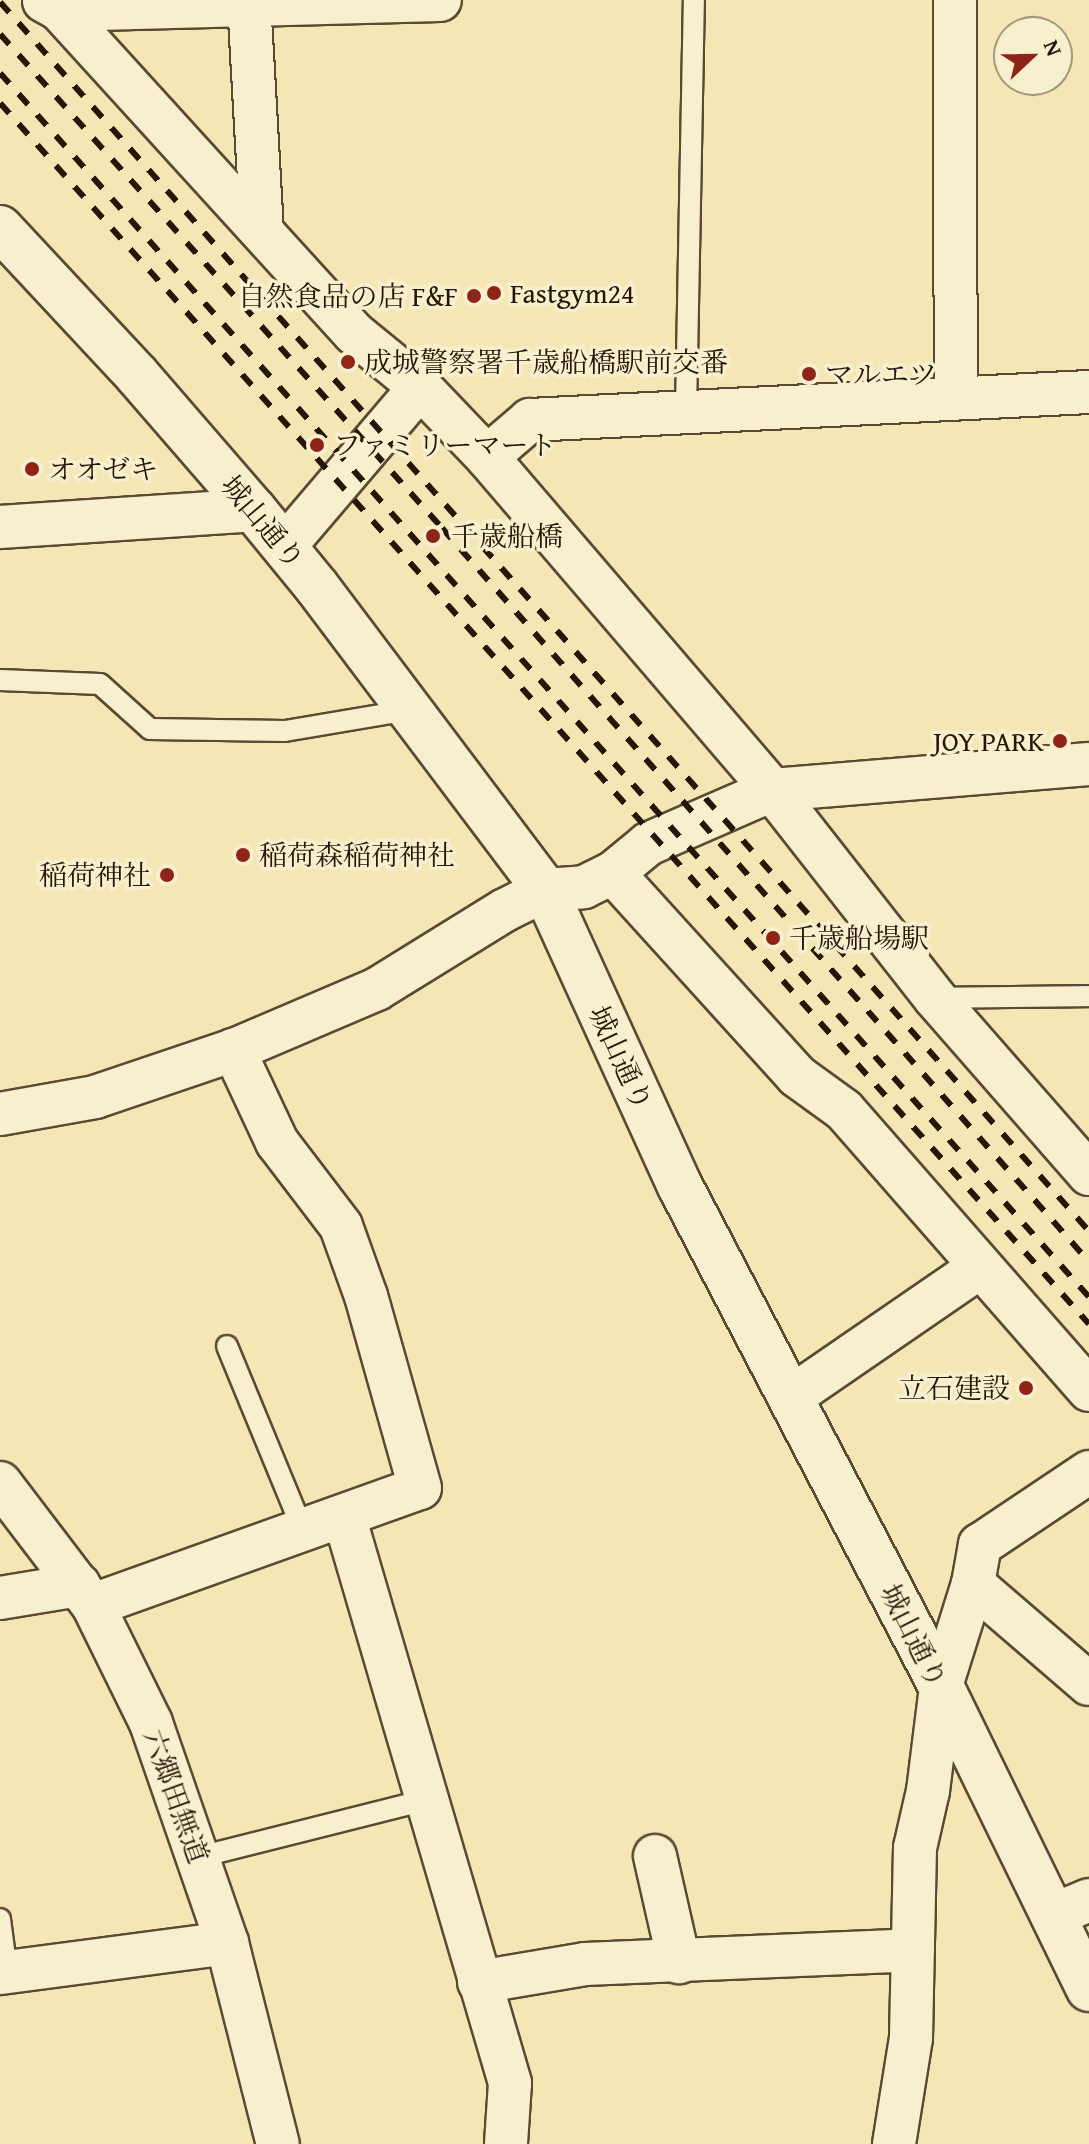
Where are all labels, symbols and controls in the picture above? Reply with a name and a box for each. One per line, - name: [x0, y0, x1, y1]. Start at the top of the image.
- north arrow: [993, 16, 1073, 96]
- text: N: [1036, 35, 1071, 61]
- place label: Fastgym24: [510, 276, 635, 310]
- place label: 自然食品の店 F&F: [238, 279, 458, 313]
- marker: Fastgym24: [485, 284, 503, 302]
- marker: 自然食品の店 F&F: [465, 287, 483, 305]
- place label: 成城警察署千歳船橋駅前交番: [364, 345, 728, 379]
- marker: 成城警察署千歳船橋駅前交番: [339, 353, 357, 371]
- place label: マルエツ: [825, 357, 937, 391]
- marker: マルエツ: [800, 365, 818, 383]
- place label: ファミリーマート: [333, 428, 557, 462]
- marker: ファミリーマート: [308, 436, 326, 454]
- place label: オオゼキ: [48, 452, 160, 486]
- marker: オオゼキ: [23, 460, 41, 478]
- street label: 城山通り: [214, 468, 312, 576]
- place label: 千歳船橋: [451, 519, 563, 553]
- marker: 千歳船橋: [422, 525, 444, 547]
- place label: JOY PARK: [933, 724, 1044, 758]
- marker: JOY PARK: [1051, 732, 1069, 750]
- place label: 稲荷森稲荷神社: [259, 838, 455, 872]
- marker: 稲荷森稲荷神社: [234, 846, 252, 864]
- place label: 稲荷神社: [39, 858, 151, 892]
- marker: 稲荷神社: [158, 866, 176, 884]
- place label: 千歳船場駅: [789, 921, 929, 955]
- marker: 千歳船場駅: [764, 929, 782, 947]
- street label: 城山通り: [582, 1000, 660, 1116]
- place label: 立石建設: [898, 1371, 1010, 1405]
- marker: 立石建設: [1017, 1379, 1035, 1397]
- street label: 城山通り: [874, 1578, 954, 1694]
- street label: 六郷田無道: [136, 1724, 216, 1868]

